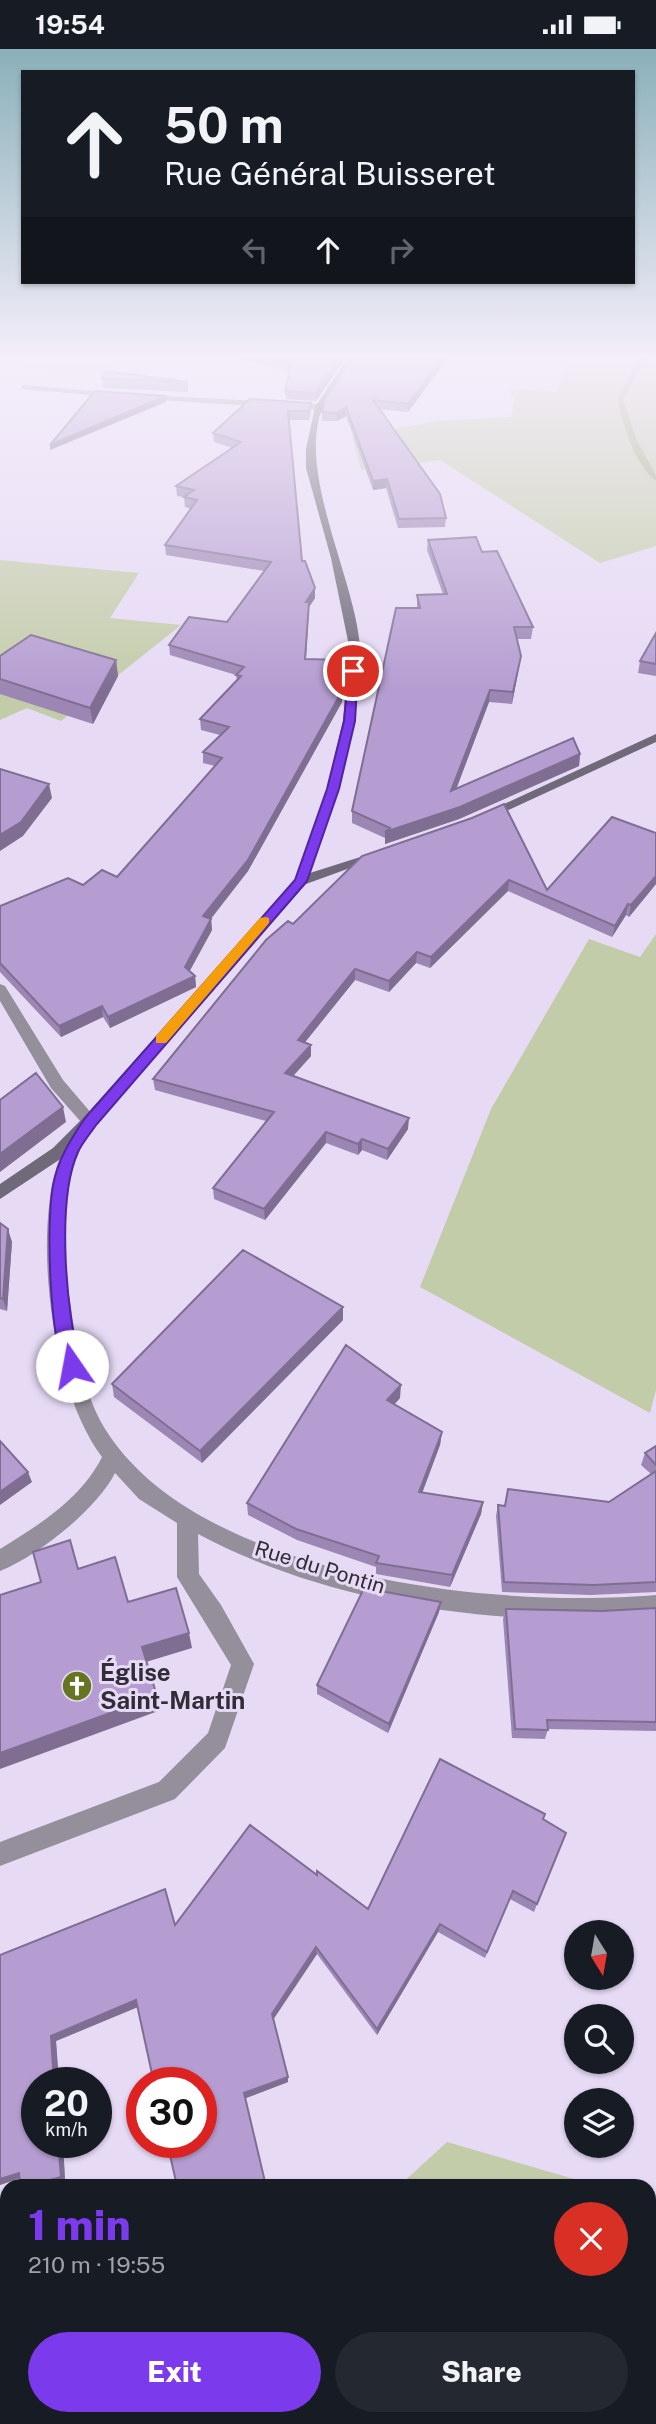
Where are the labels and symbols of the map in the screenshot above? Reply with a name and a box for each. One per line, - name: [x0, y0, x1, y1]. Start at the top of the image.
- pin: [323, 641, 383, 701]
- position arrow: [35, 1329, 109, 1403]
- street label: Rue du Pontin: [252, 1535, 388, 1599]
- place label: Église Saint-Martin: [100, 1658, 245, 1714]
- church icon: Église Saint-Martin: [60, 1669, 94, 1703]
- north arrow: [564, 1920, 634, 1990]
- speed limit sign: 30: [126, 2067, 217, 2158]

